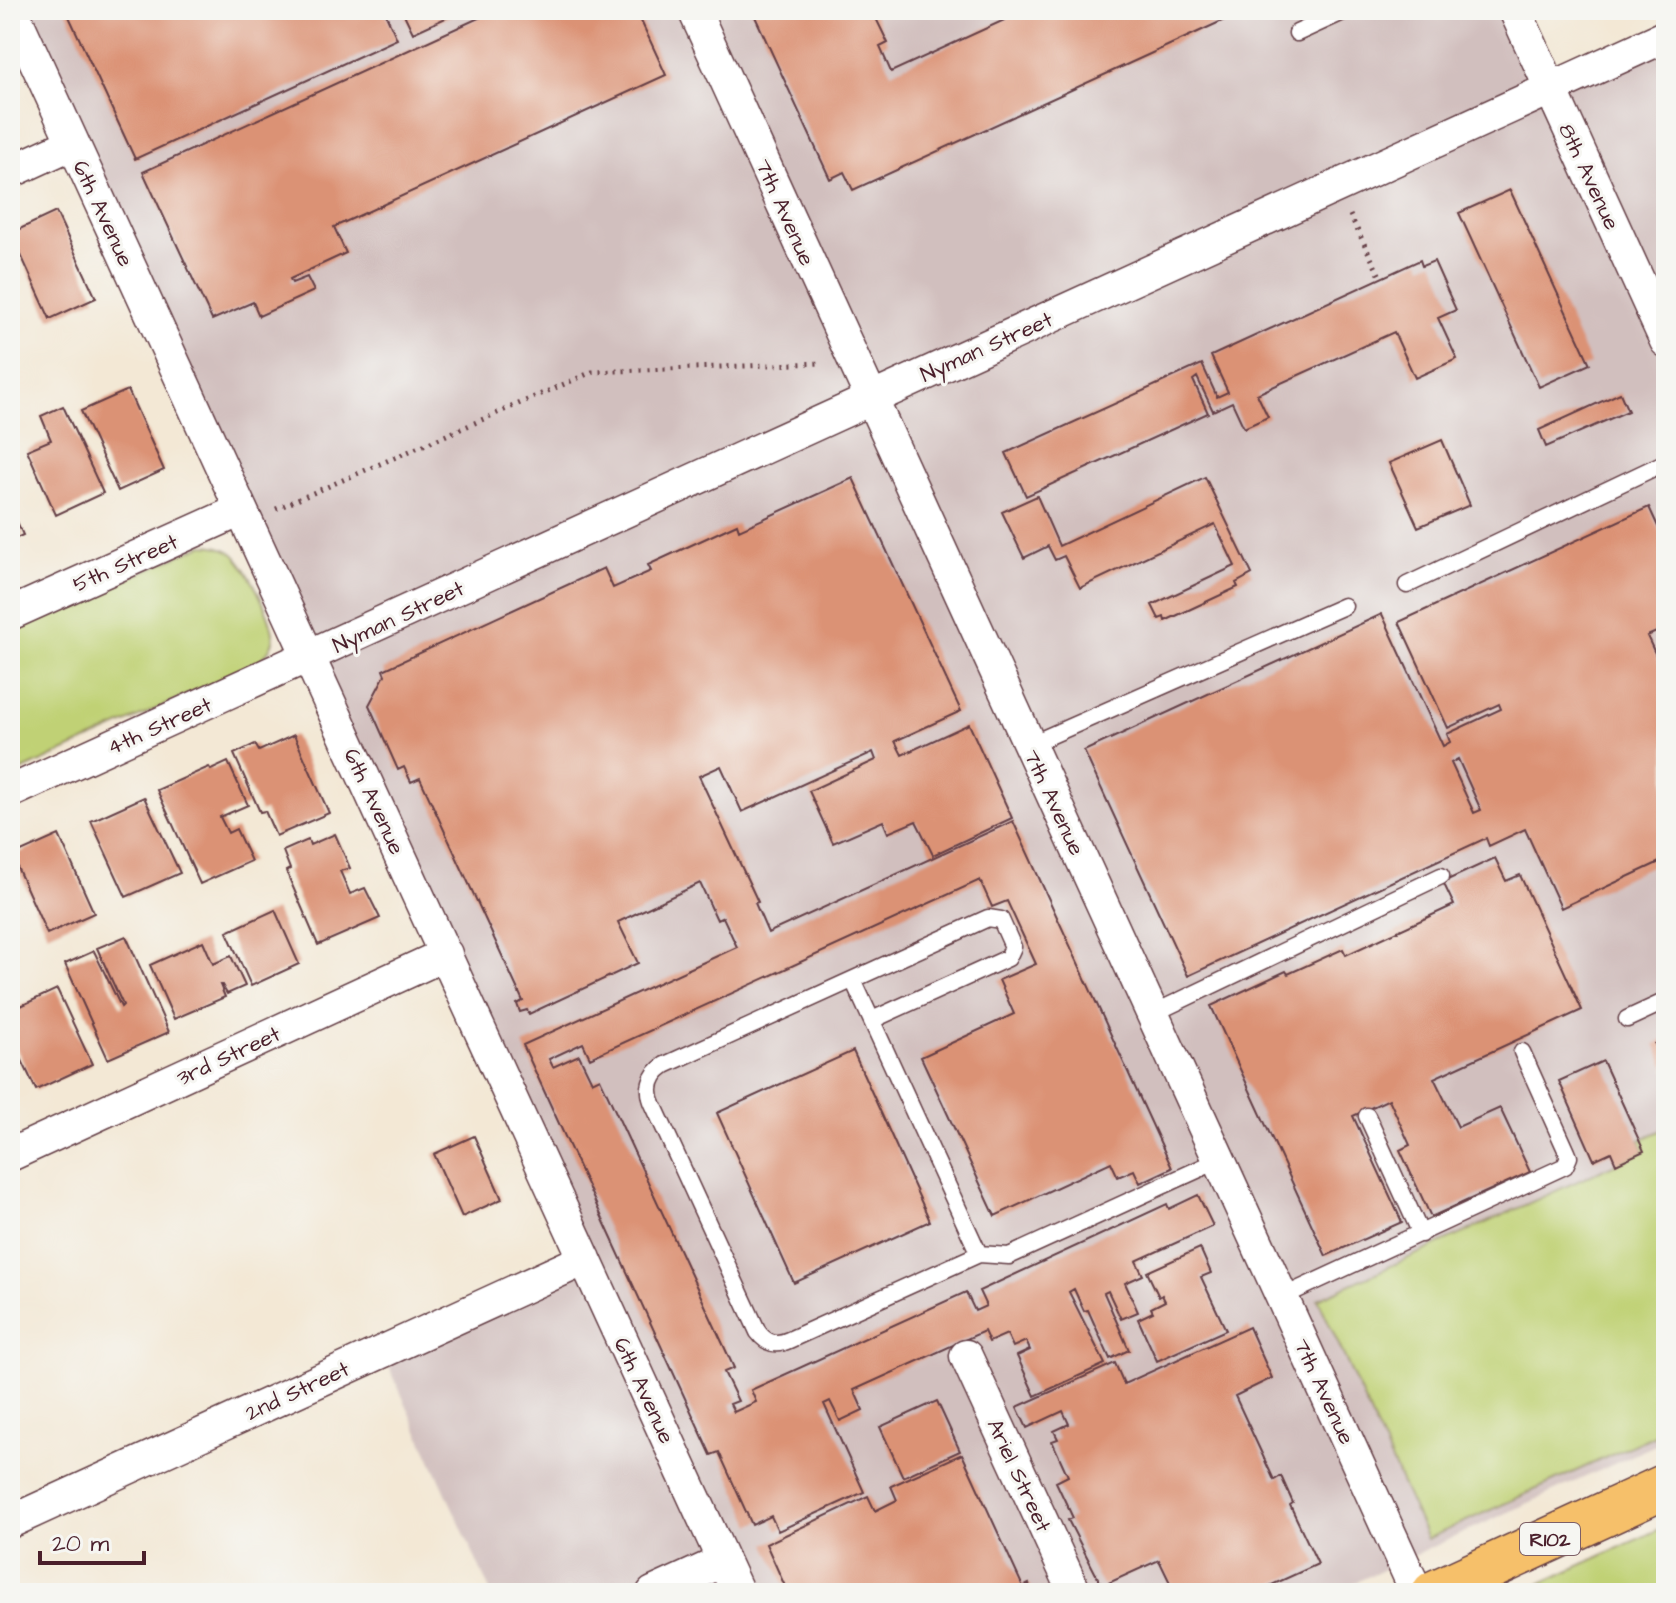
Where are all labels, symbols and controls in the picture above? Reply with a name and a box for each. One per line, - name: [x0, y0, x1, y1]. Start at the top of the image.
- street label: 8th Avenue: [1550, 118, 1627, 235]
- street label: 7th Avenue: [747, 154, 822, 271]
- street label: 6th Avenue: [65, 155, 141, 272]
- street label: Nyman Street: [916, 304, 1058, 391]
- street label: 5th Street: [68, 526, 183, 600]
- street label: Nyman Street: [328, 573, 470, 662]
- street label: 4th Street: [102, 690, 217, 763]
- street label: 6th Avenue: [336, 743, 412, 860]
- street label: 7th Avenue: [1016, 745, 1092, 861]
- street label: 3rd Street: [172, 1019, 286, 1094]
- street label: 6th Avenue: [606, 1332, 682, 1449]
- street label: 7th Avenue: [1286, 1334, 1362, 1450]
- street label: 2nd Street: [241, 1354, 355, 1429]
- street label: Ariel Street: [979, 1414, 1058, 1537]
- scale bar: [40, 1515, 144, 1565]
- road number: R102: [1520, 1523, 1580, 1555]
- text: 20 m: [52, 1527, 109, 1561]

